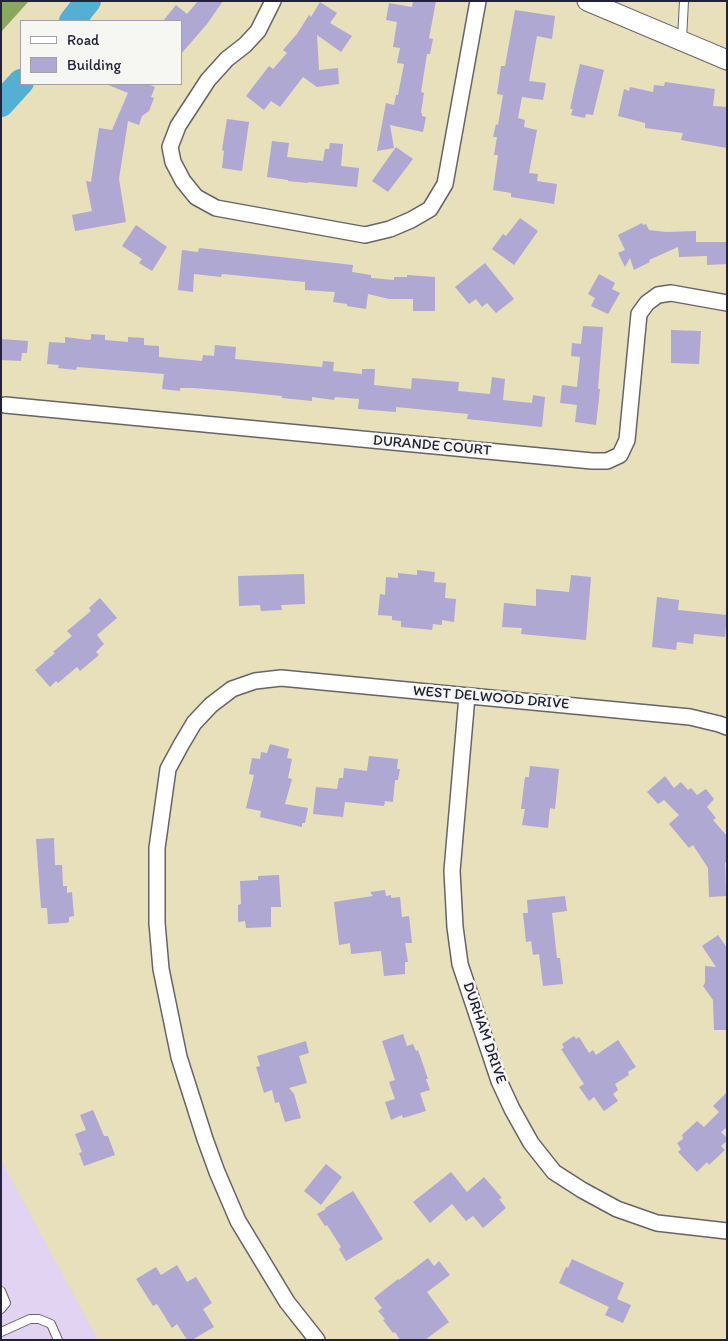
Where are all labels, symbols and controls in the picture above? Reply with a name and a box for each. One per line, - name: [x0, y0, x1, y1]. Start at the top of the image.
- legend: [20, 20, 182, 85]
- text: Road: [67, 31, 99, 49]
- text: Building: [67, 56, 121, 74]
- street label: DURANDE COURT: [372, 432, 492, 460]
- street label: WEST DELWOOD DRIVE: [412, 682, 570, 714]
- street label: DURHAM DRIVE: [458, 980, 510, 1086]

